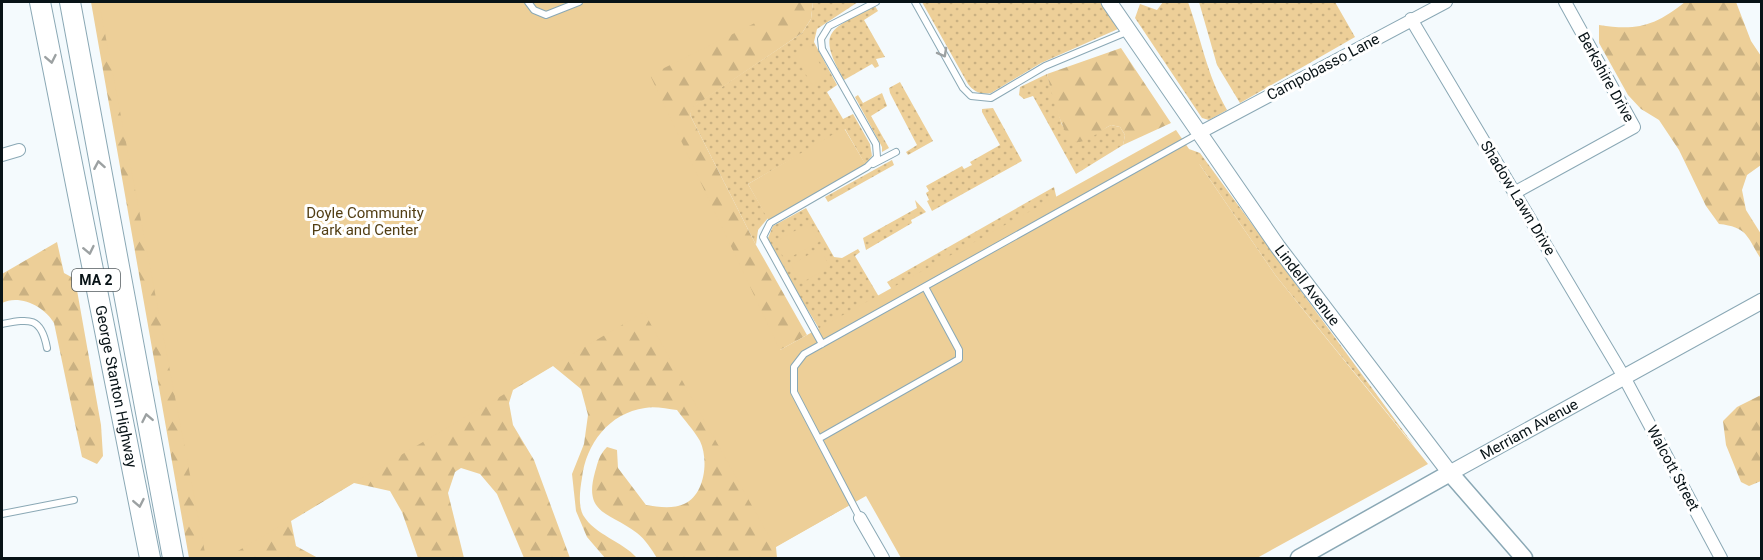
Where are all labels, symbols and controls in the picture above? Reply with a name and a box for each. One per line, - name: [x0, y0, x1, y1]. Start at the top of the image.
- street label: Berkshire Drive: [1574, 29, 1638, 125]
- street label: Campobasso Lane: [1264, 30, 1382, 104]
- one-way arrow: [936, 47, 947, 57]
- one-way arrow: [44, 54, 57, 64]
- street label: Shadow Lawn Drive: [1477, 137, 1559, 259]
- one-way arrow: [93, 160, 105, 170]
- park label: Doyle Community Park and Center: [306, 204, 424, 239]
- street label: Lindell Avenue: [1271, 242, 1344, 329]
- one-way arrow: [82, 245, 95, 255]
- road number: MA 2: [72, 269, 120, 291]
- street label: George Stanton Highway: [91, 304, 141, 469]
- street label: Merriam Avenue: [1477, 395, 1581, 464]
- one-way arrow: [141, 414, 154, 424]
- street label: Walcott Street: [1643, 422, 1703, 514]
- one-way arrow: [132, 498, 145, 508]

